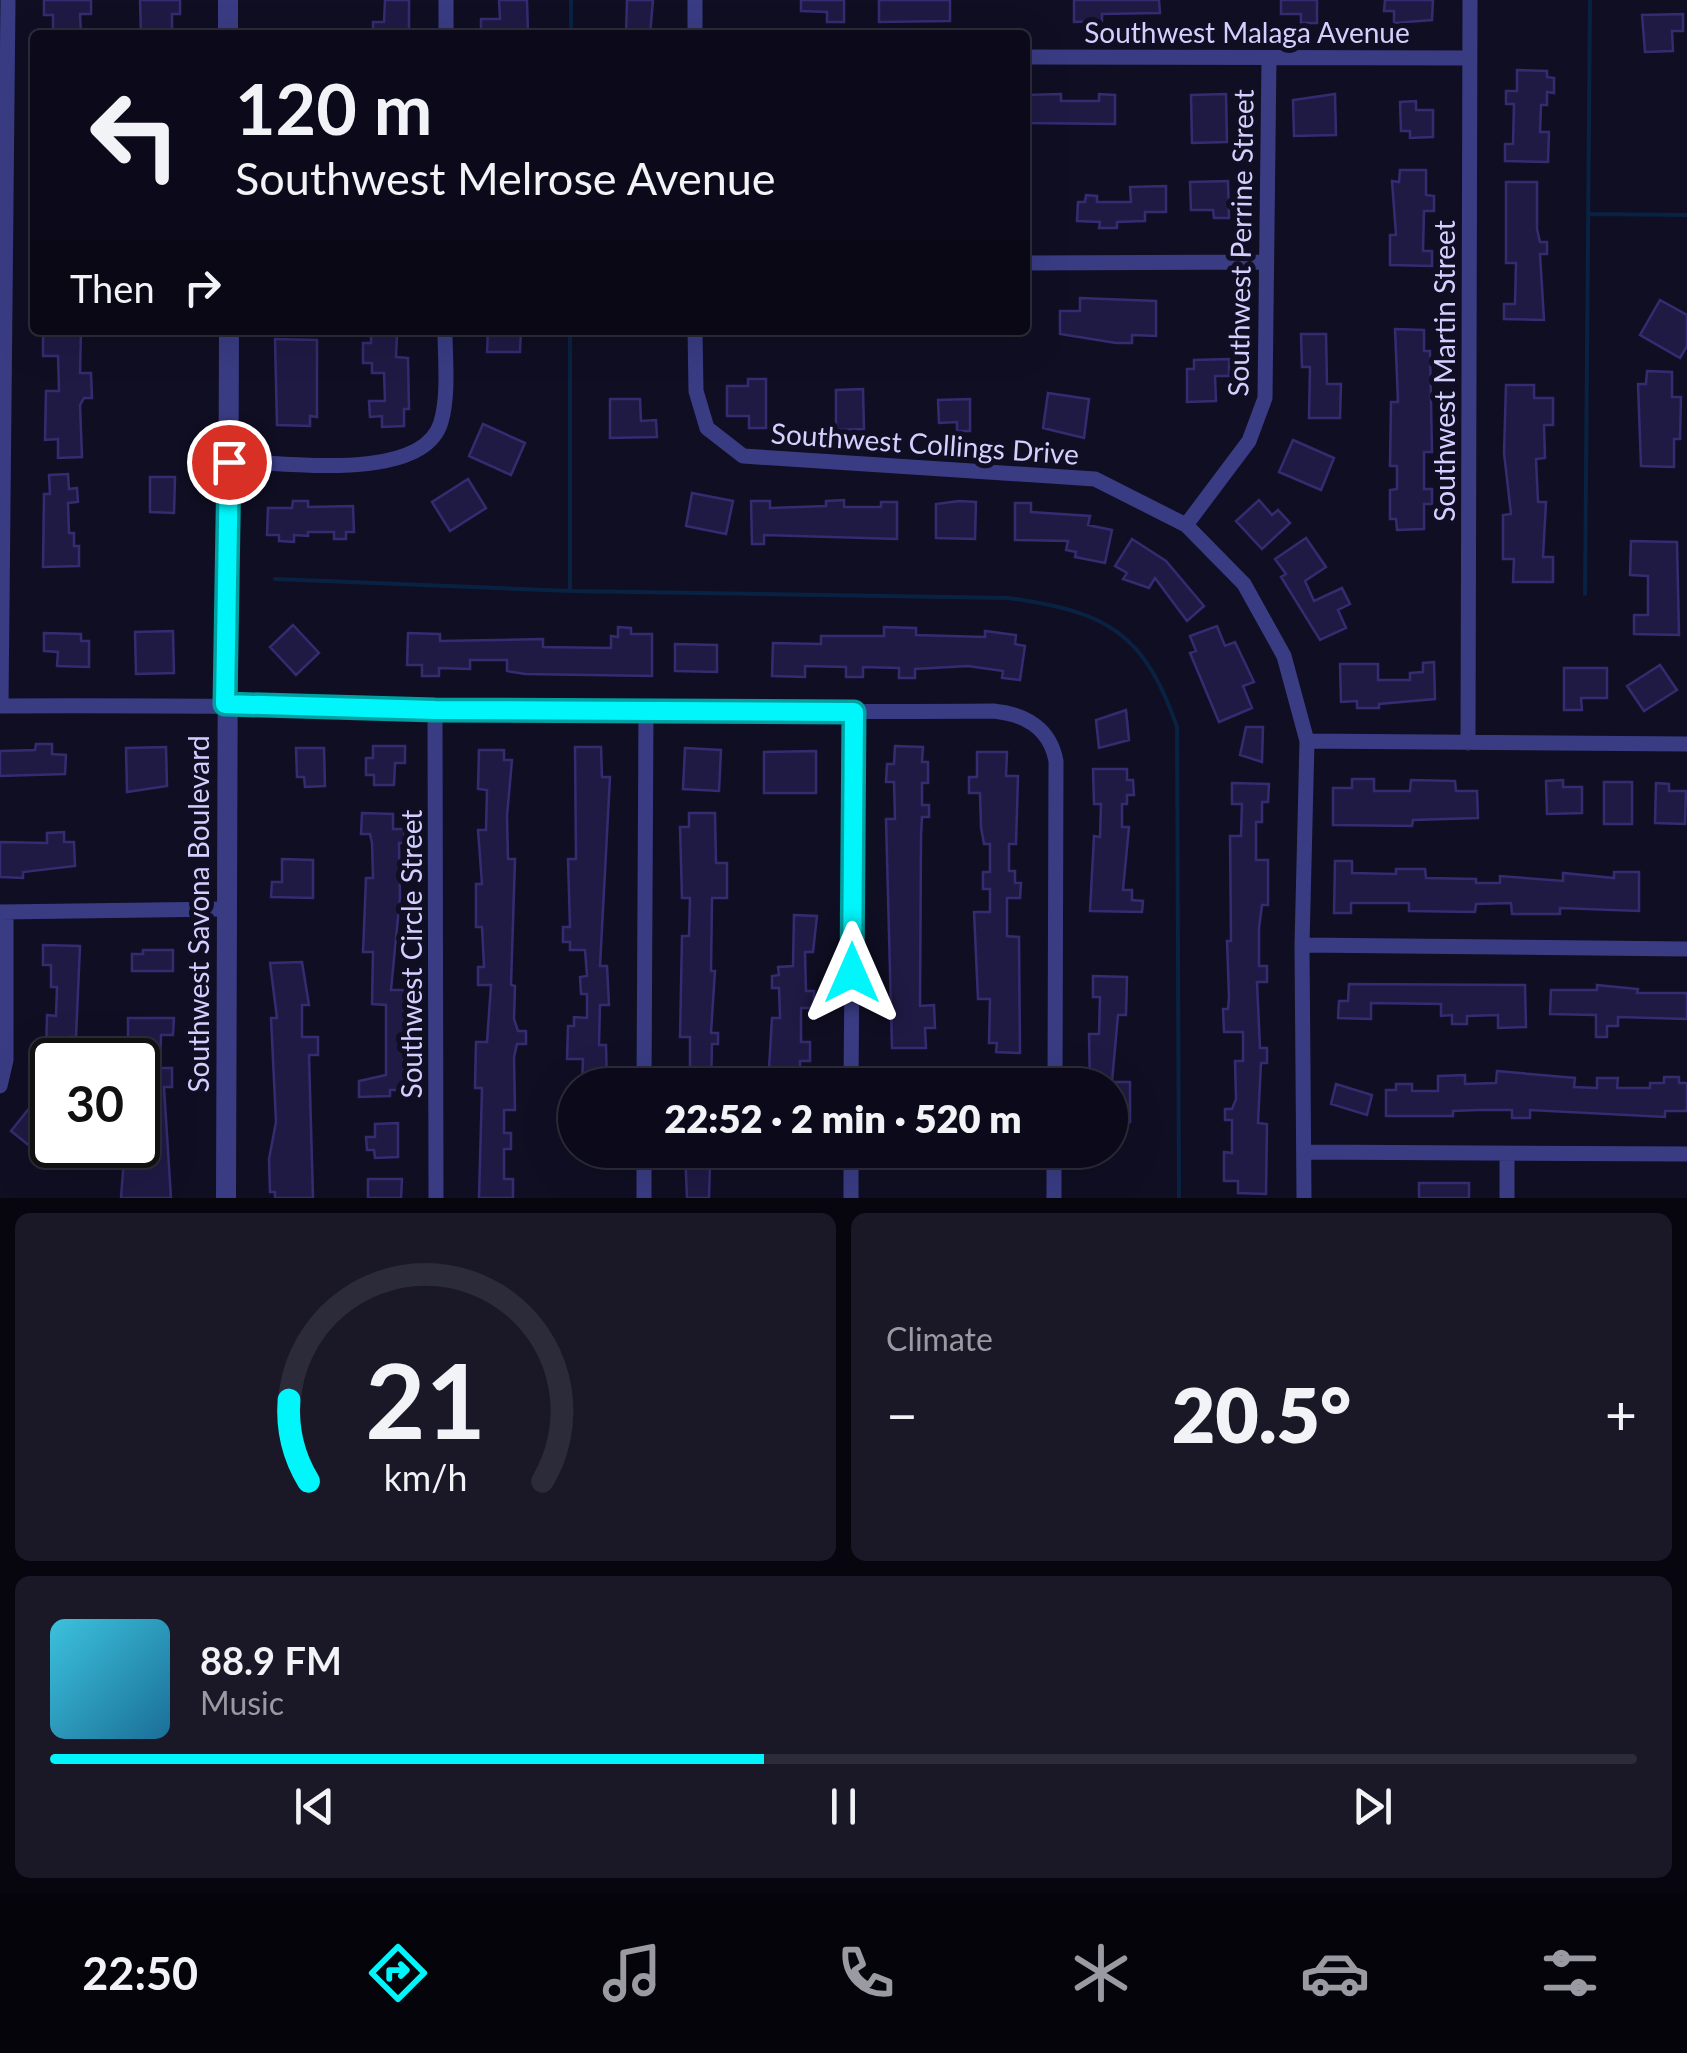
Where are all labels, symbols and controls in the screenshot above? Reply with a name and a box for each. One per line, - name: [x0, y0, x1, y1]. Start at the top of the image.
- street label: Southwest Malaga Avenue: [1084, 15, 1410, 49]
- text: 120 m: [235, 66, 432, 150]
- icon: left: [70, 70, 200, 200]
- street label: Southwest Perrine Street: [1220, 89, 1260, 397]
- text: Southwest Melrose Avenue: [235, 151, 776, 205]
- street label: Southwest Martin Street: [1427, 220, 1461, 522]
- icon: right: [175, 260, 230, 315]
- text: Then: [70, 265, 155, 311]
- street label: Southwest Collings Drive: [770, 415, 1080, 471]
- pin: [187, 420, 272, 505]
- icon: arrive: [202, 435, 257, 490]
- street label: Southwest Savona Boulevard: [181, 735, 215, 1093]
- street label: Southwest Circle Street: [394, 810, 428, 1098]
- position arrow: [800, 921, 904, 1025]
- speed limit sign: 30: [30, 1038, 160, 1168]
- text: 22:52 · 2 min · 520 m: [664, 1095, 1022, 1141]
- text: Climate: [886, 1319, 993, 1358]
- text: 21: [365, 1336, 486, 1461]
- text: 20.5°: [1172, 1369, 1351, 1459]
- text: −: [886, 1381, 918, 1447]
- text: +: [1605, 1381, 1637, 1447]
- text: km/h: [384, 1456, 467, 1499]
- text: 88.9 FM: [200, 1637, 342, 1683]
- text: Music: [200, 1683, 284, 1722]
- icon: previous: [287, 1779, 342, 1834]
- icon: pause: [816, 1779, 871, 1834]
- icon: next: [1345, 1779, 1400, 1834]
- icon: directions: [363, 1938, 433, 2008]
- icon: music: [597, 1938, 667, 2008]
- icon: phone: [831, 1938, 901, 2008]
- icon: climate: [1066, 1938, 1136, 2008]
- icon: car: [1300, 1938, 1370, 2008]
- icon: filters: [1535, 1938, 1605, 2008]
- text: 22:50: [82, 1946, 198, 2000]

